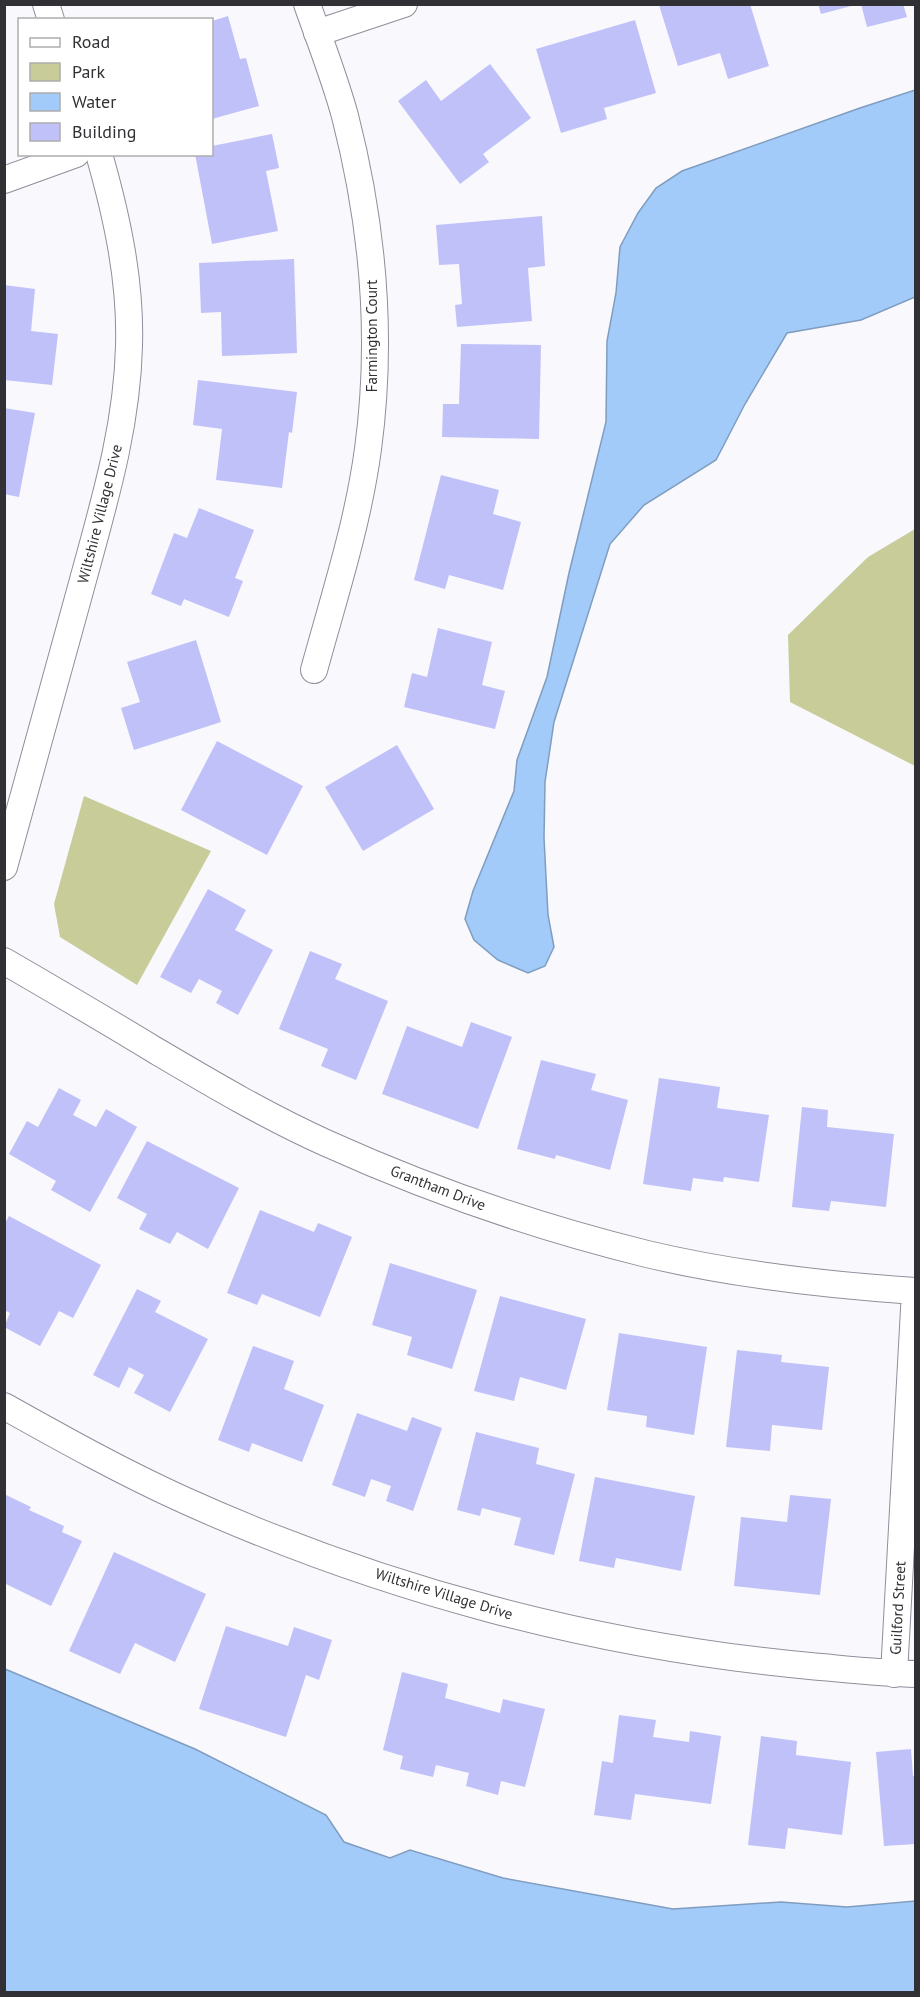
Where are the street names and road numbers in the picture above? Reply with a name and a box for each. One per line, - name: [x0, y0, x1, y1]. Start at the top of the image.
- street label: Farmington Court: [362, 280, 381, 392]
- street label: Wiltshire Village Drive: [73, 442, 126, 585]
- street label: Grantham Drive: [388, 1161, 488, 1214]
- street label: Guilford Street: [886, 1561, 909, 1655]
- street label: Wiltshire Village Drive: [373, 1564, 515, 1623]

